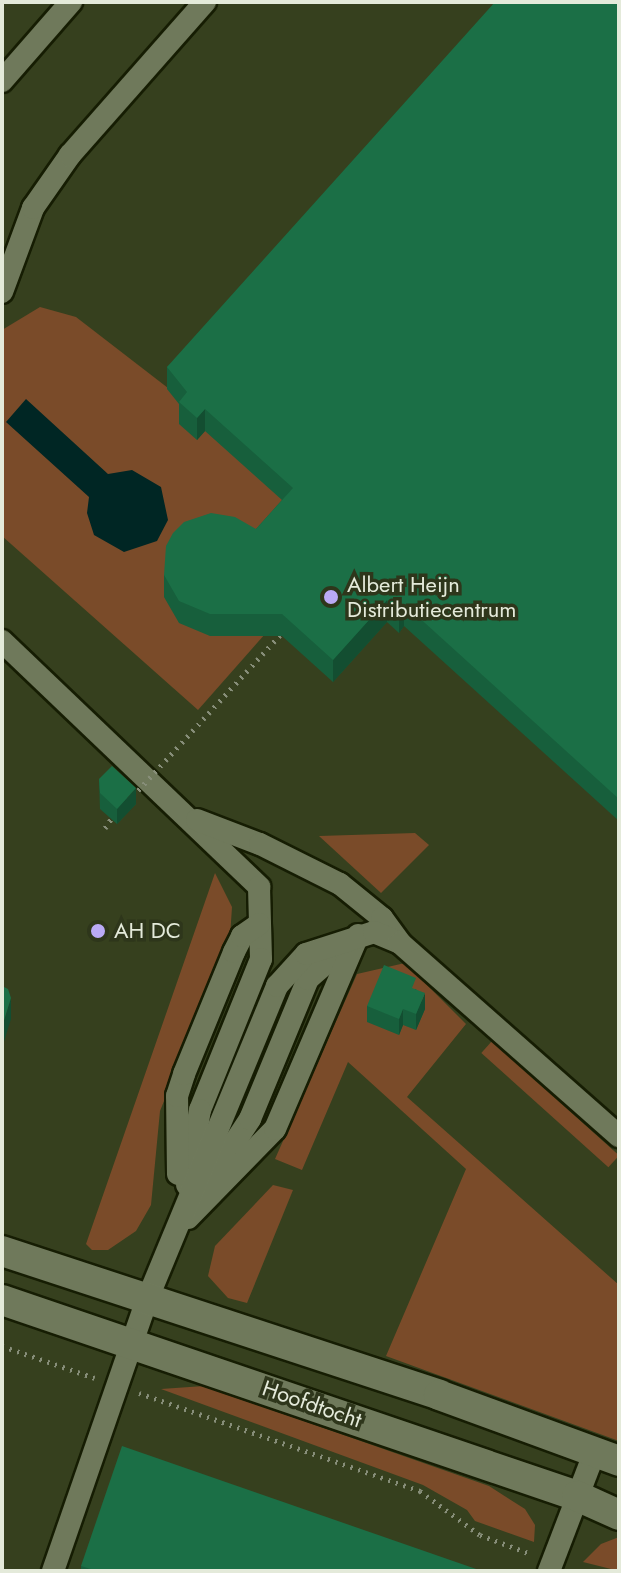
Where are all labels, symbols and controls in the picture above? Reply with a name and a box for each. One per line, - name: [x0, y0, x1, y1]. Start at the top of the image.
- place label: Albert Heijn Distributiecentrum: [347, 571, 516, 622]
- marker: Albert Heijn Distributiecentrum: [322, 588, 340, 606]
- place label: AH DC: [114, 918, 181, 944]
- marker: AH DC: [89, 922, 107, 940]
- street label: Hoofdtocht: [259, 1375, 365, 1433]

